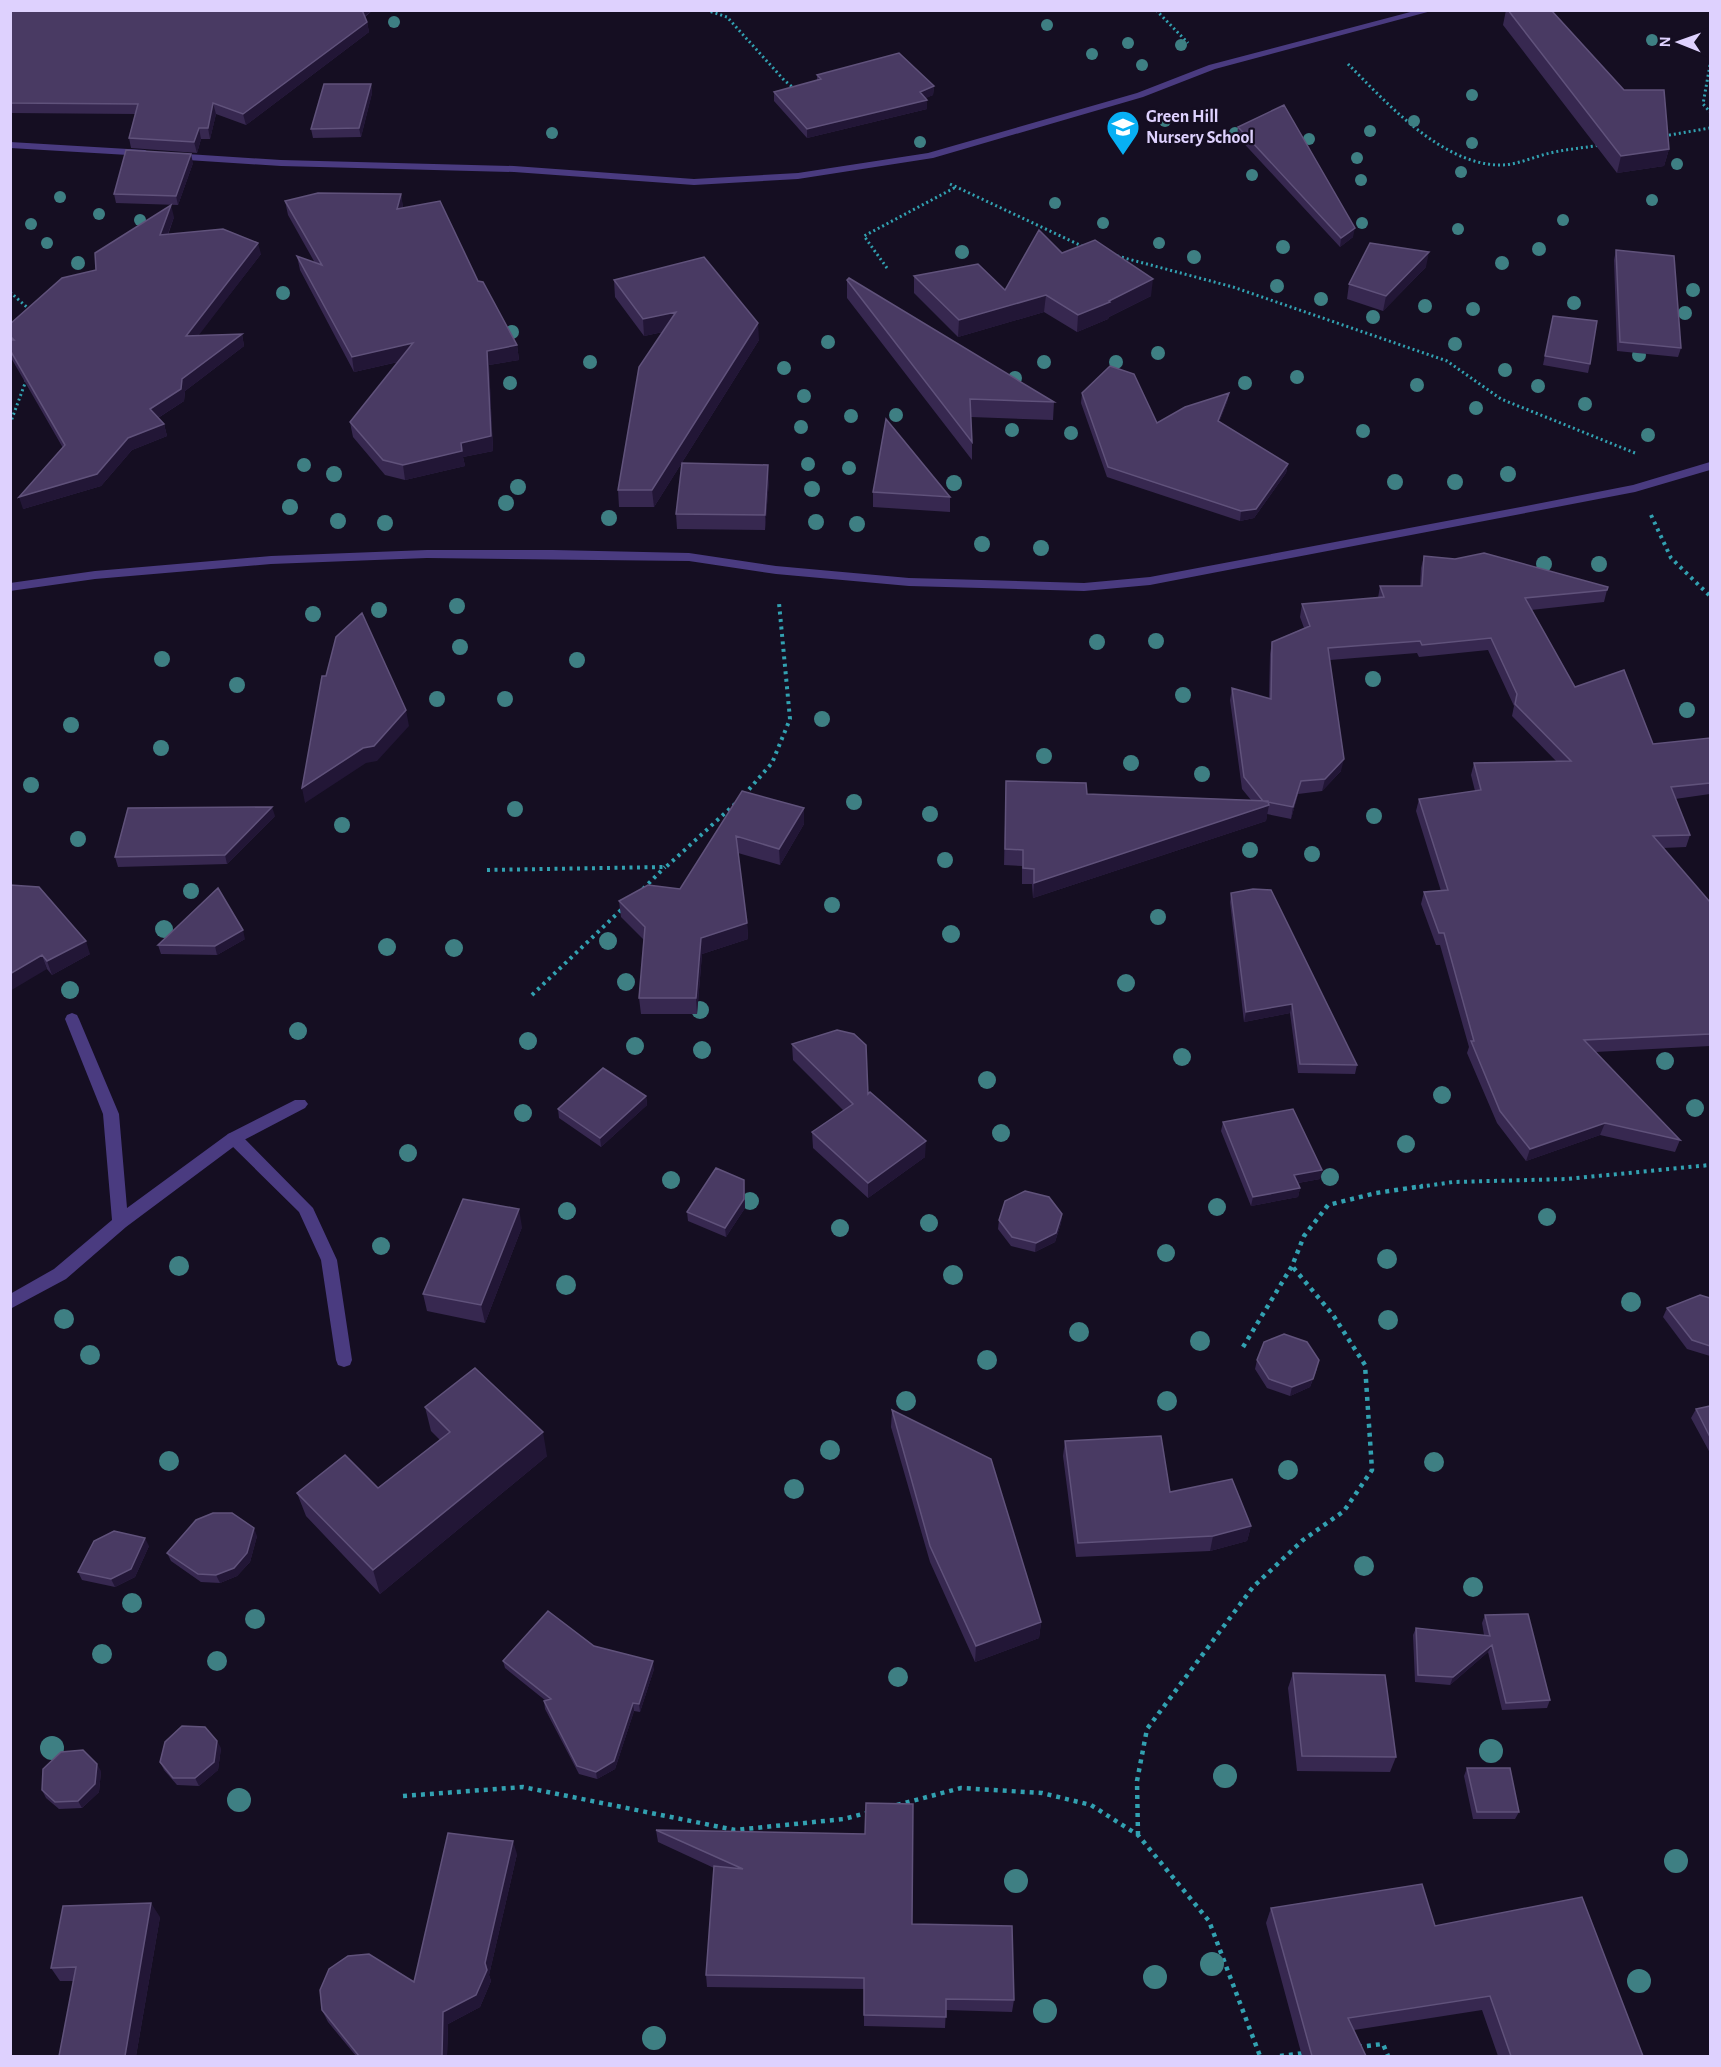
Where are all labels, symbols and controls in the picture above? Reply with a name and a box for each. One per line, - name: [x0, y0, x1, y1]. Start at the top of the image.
- north arrow: [1649, 12, 1709, 72]
- text: N: [1657, 36, 1673, 47]
- place label: Green Hill Nursery School: [1146, 108, 1254, 147]
- school or university icon: Green Hill Nursery School: [1105, 109, 1141, 156]

